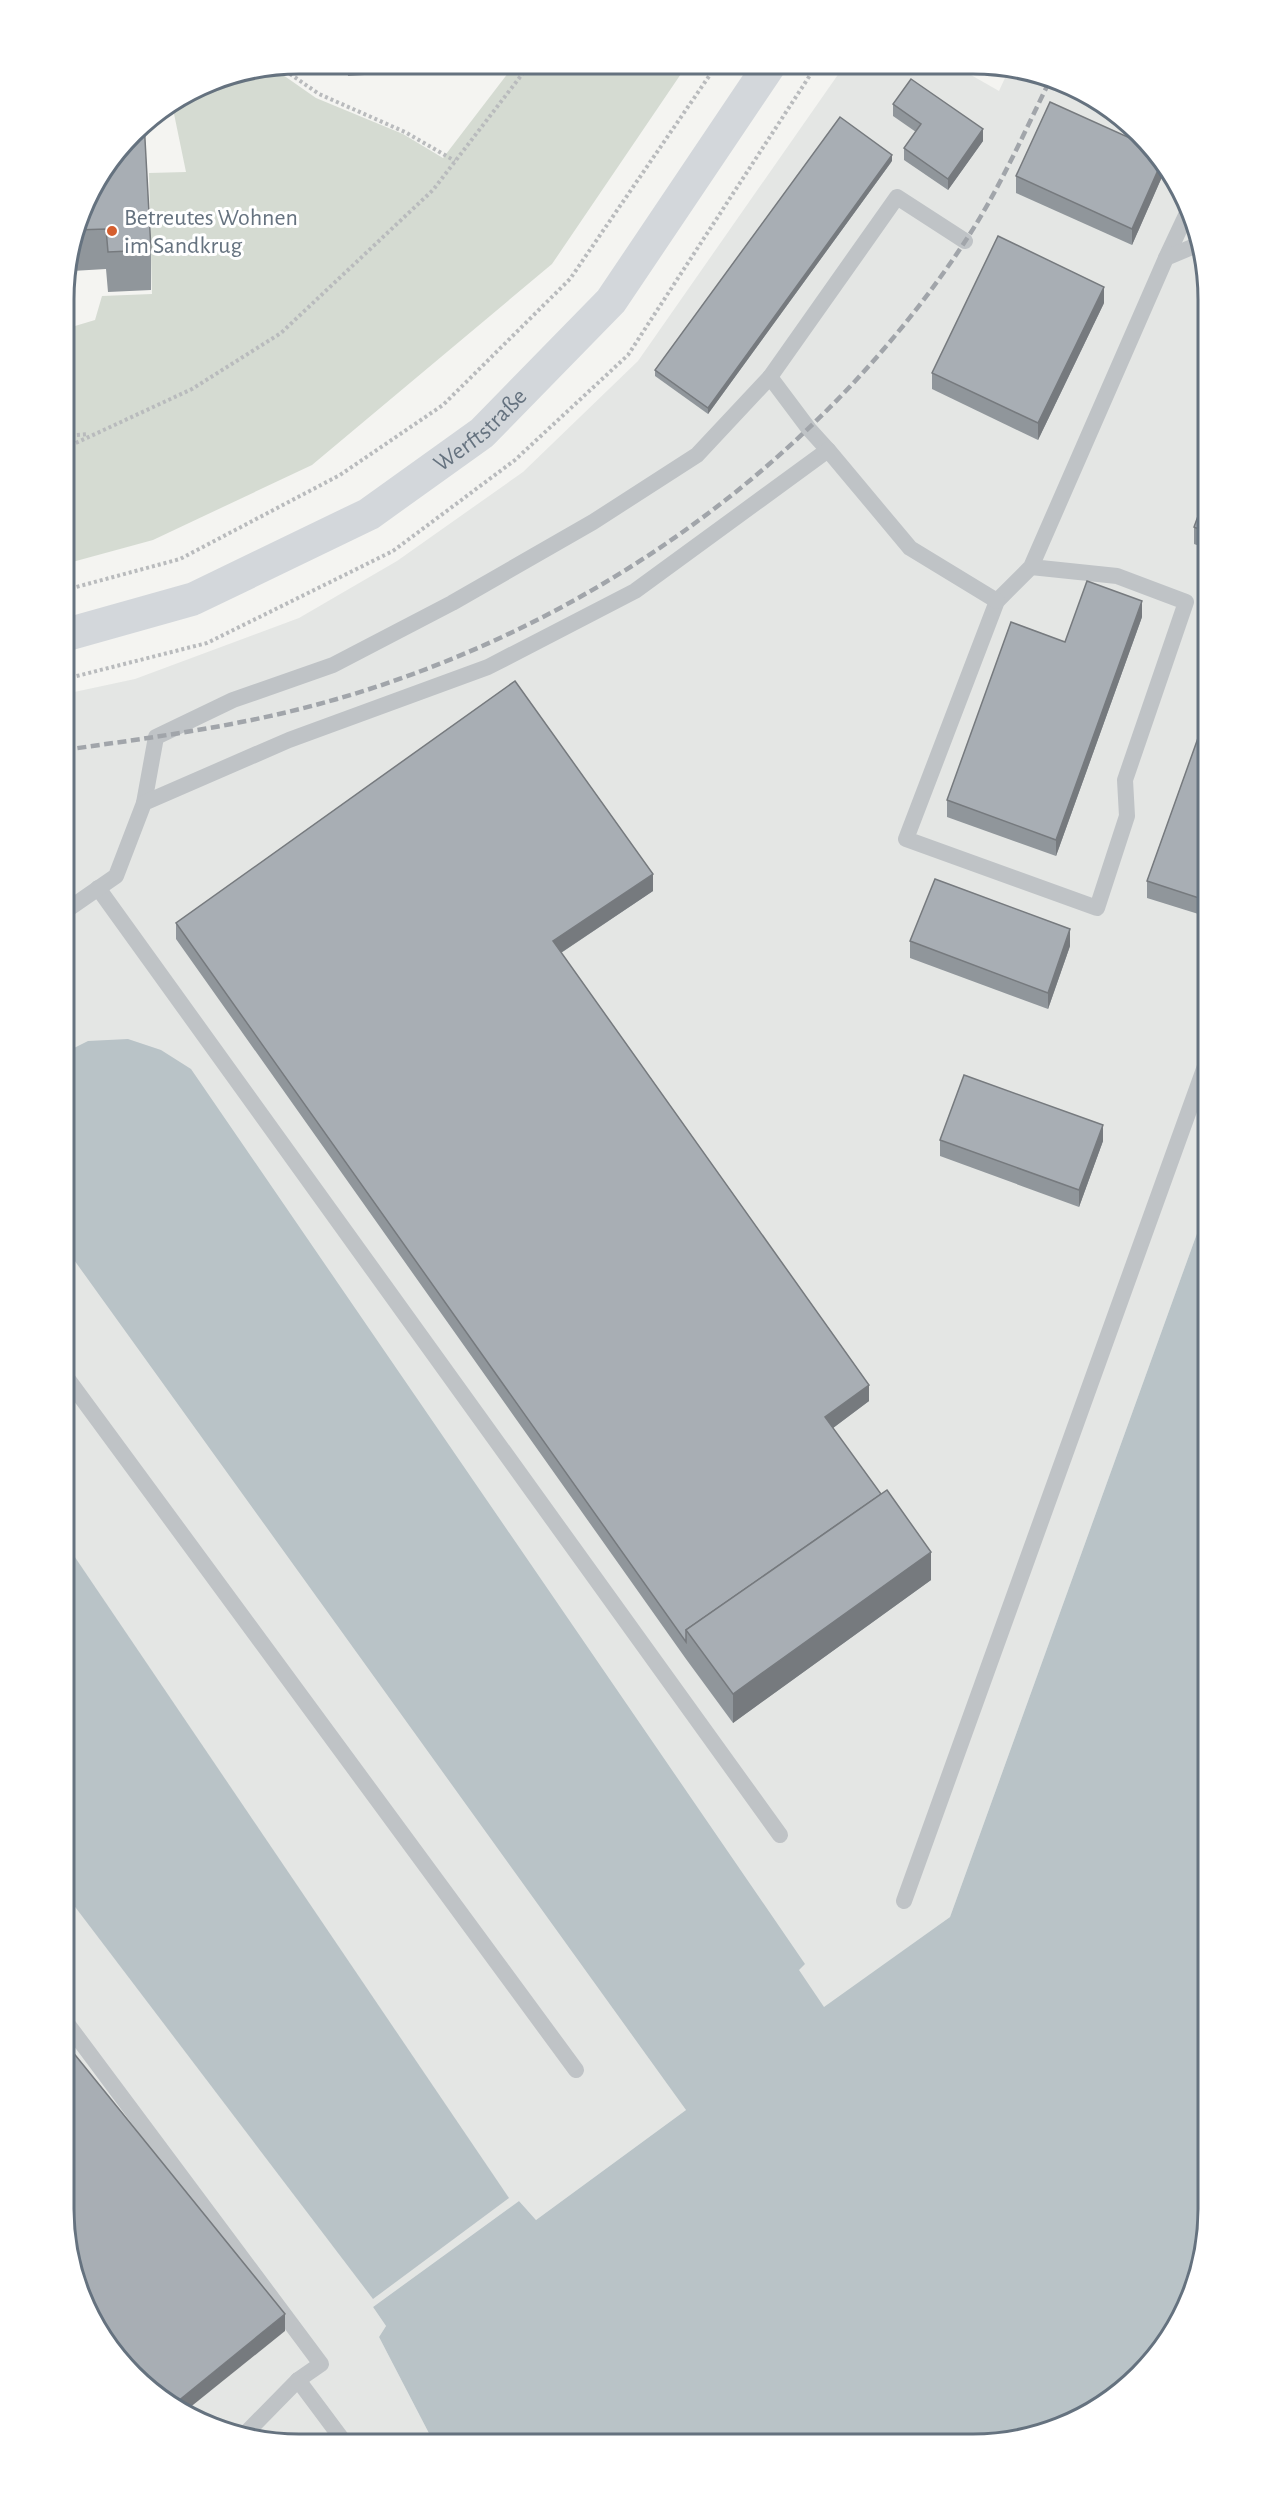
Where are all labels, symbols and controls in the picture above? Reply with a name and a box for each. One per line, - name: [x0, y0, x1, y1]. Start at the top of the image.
- place label: Betreutes Wohnen im Sandkrug: [124, 206, 298, 258]
- marker: Betreutes Wohnen im Sandkrug: [105, 224, 119, 238]
- street label: Werftstraße: [430, 384, 531, 476]

